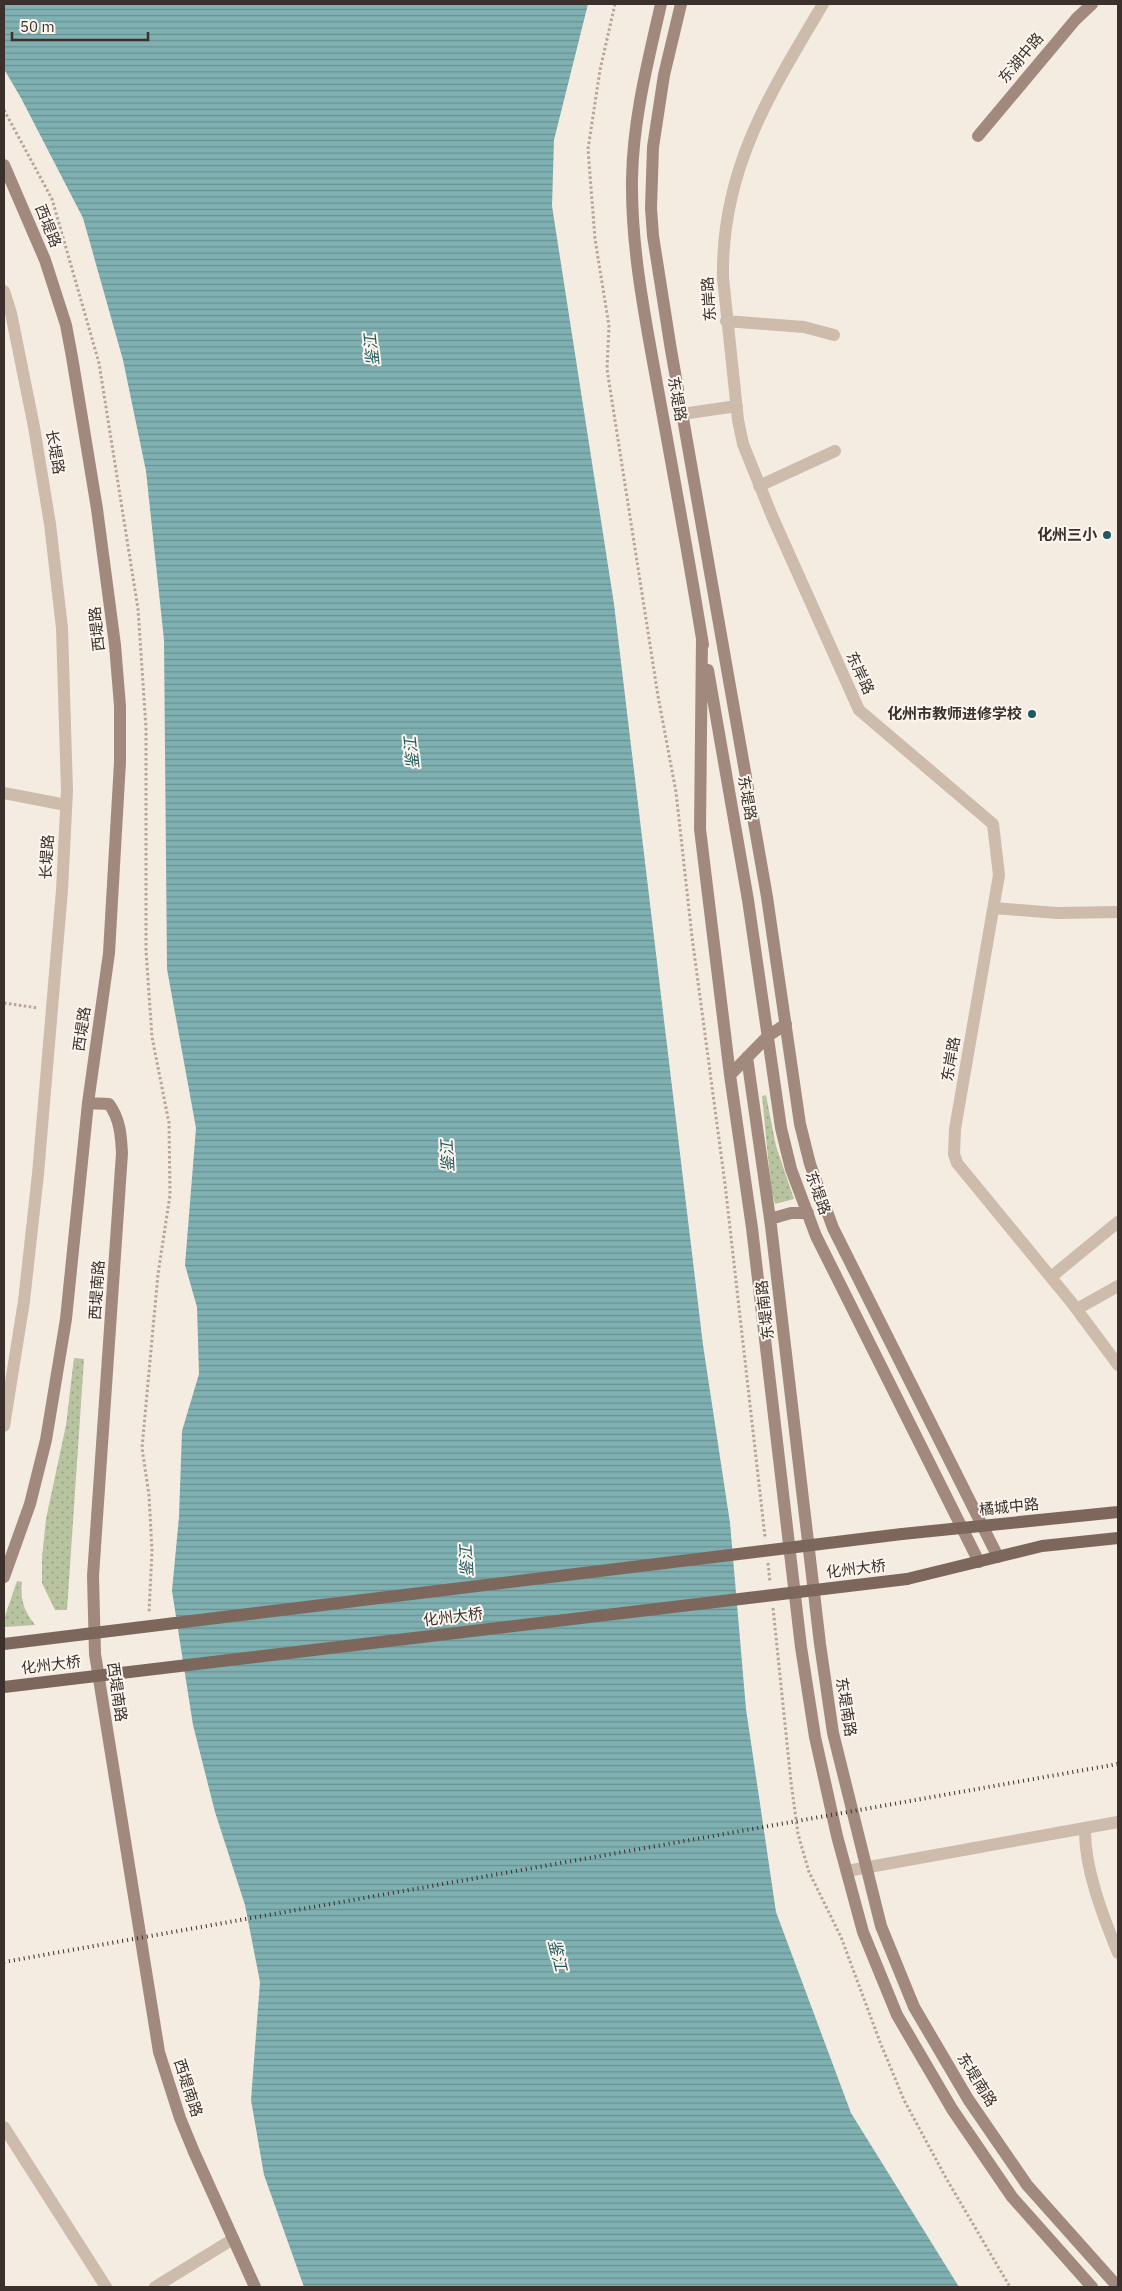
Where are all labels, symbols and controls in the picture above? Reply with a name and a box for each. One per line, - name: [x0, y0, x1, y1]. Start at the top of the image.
- scale bar: [12, 10, 149, 42]
- text: 50 m: [20, 17, 55, 36]
- street label: 东湖中路: [994, 29, 1047, 87]
- street label: 西堤路: [31, 201, 66, 250]
- street label: 东岸路: [697, 276, 720, 322]
- water label: 鉴江: [359, 331, 383, 367]
- street label: 东堤路: [664, 375, 691, 423]
- street label: 长堤路: [42, 428, 69, 476]
- place label: 化州三小: [1037, 525, 1098, 544]
- marker: 化州三小: [1101, 529, 1113, 541]
- street label: 西堤路: [85, 606, 108, 652]
- street label: 东岸路: [842, 648, 879, 697]
- place label: 化州市教师进修学校: [887, 704, 1022, 723]
- marker: 化州市教师进修学校: [1026, 708, 1038, 720]
- water label: 鉴江: [399, 734, 423, 770]
- street label: 东堤路: [734, 774, 761, 822]
- street label: 长堤路: [36, 834, 57, 880]
- street label: 西堤路: [69, 1005, 94, 1053]
- street label: 东岸路: [937, 1035, 964, 1083]
- water label: 鉴江: [436, 1138, 458, 1173]
- street label: 东堤路: [802, 1168, 835, 1217]
- street label: 西堤南路: [85, 1259, 108, 1321]
- street label: 东堤南路: [751, 1279, 778, 1341]
- street label: 橘城中路: [978, 1494, 1040, 1519]
- water label: 鉴江: [455, 1543, 477, 1578]
- street label: 化州大桥: [825, 1555, 887, 1582]
- street label: 化州大桥: [422, 1603, 484, 1630]
- street label: 化州大桥: [20, 1651, 82, 1678]
- street label: 西堤南路: [104, 1661, 131, 1723]
- street label: 东堤南路: [832, 1676, 861, 1738]
- water label: 鉴江: [544, 1937, 572, 1975]
- street label: 东堤南路: [953, 2049, 1001, 2110]
- street label: 西堤南路: [170, 2056, 207, 2119]

